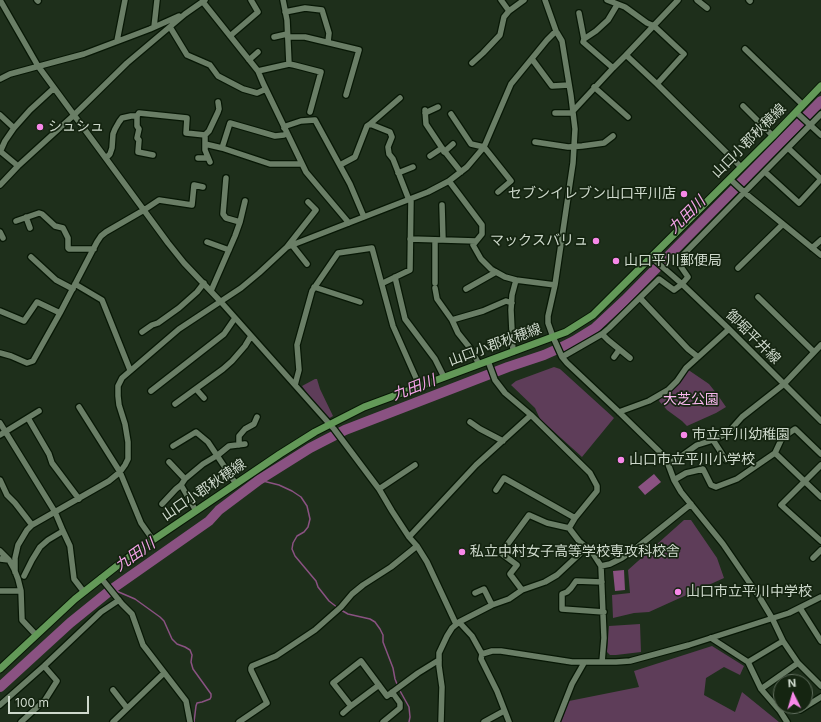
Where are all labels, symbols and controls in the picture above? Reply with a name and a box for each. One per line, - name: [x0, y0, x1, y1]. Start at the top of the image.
- street label: 山口小郡秋穂線: [708, 100, 790, 182]
- place label: シュシュ: [48, 119, 104, 135]
- marker: シュシュ: [35, 122, 45, 132]
- place label: セブンイレブン山口平川店: [508, 186, 676, 202]
- marker: セブンイレブン山口平川店: [679, 189, 689, 199]
- water label: 九田川: [665, 193, 709, 237]
- place label: マックスバリュ: [490, 233, 588, 249]
- marker: マックスバリュ: [591, 236, 601, 246]
- place label: 山口平川郵便局: [624, 253, 722, 269]
- marker: 山口平川郵便局: [611, 256, 621, 266]
- street label: 御堀平井線: [722, 306, 784, 368]
- street label: 山口小郡秋穂線: [446, 320, 544, 370]
- water label: 九田川: [390, 372, 438, 404]
- park label: 大芝公園: [663, 392, 719, 408]
- place label: 市立平川幼稚園: [692, 427, 790, 443]
- marker: 市立平川幼稚園: [679, 430, 689, 440]
- place label: 山口市立平川小学校: [629, 452, 755, 468]
- marker: 山口市立平川小学校: [616, 455, 626, 465]
- street label: 山口小郡秋穂線: [159, 456, 249, 524]
- water label: 九田川: [111, 535, 159, 575]
- place label: 私立中村女子高等学校専攻科校舎: [470, 544, 680, 560]
- marker: 私立中村女子高等学校専攻科校舎: [457, 547, 467, 557]
- place label: 山口市立平川中学校: [686, 584, 812, 600]
- marker: 山口市立平川中学校: [673, 587, 683, 597]
- north arrow: [773, 674, 813, 714]
- text: N: [787, 676, 797, 690]
- scale bar: [10, 688, 91, 714]
- text: 100 m: [15, 695, 49, 710]

